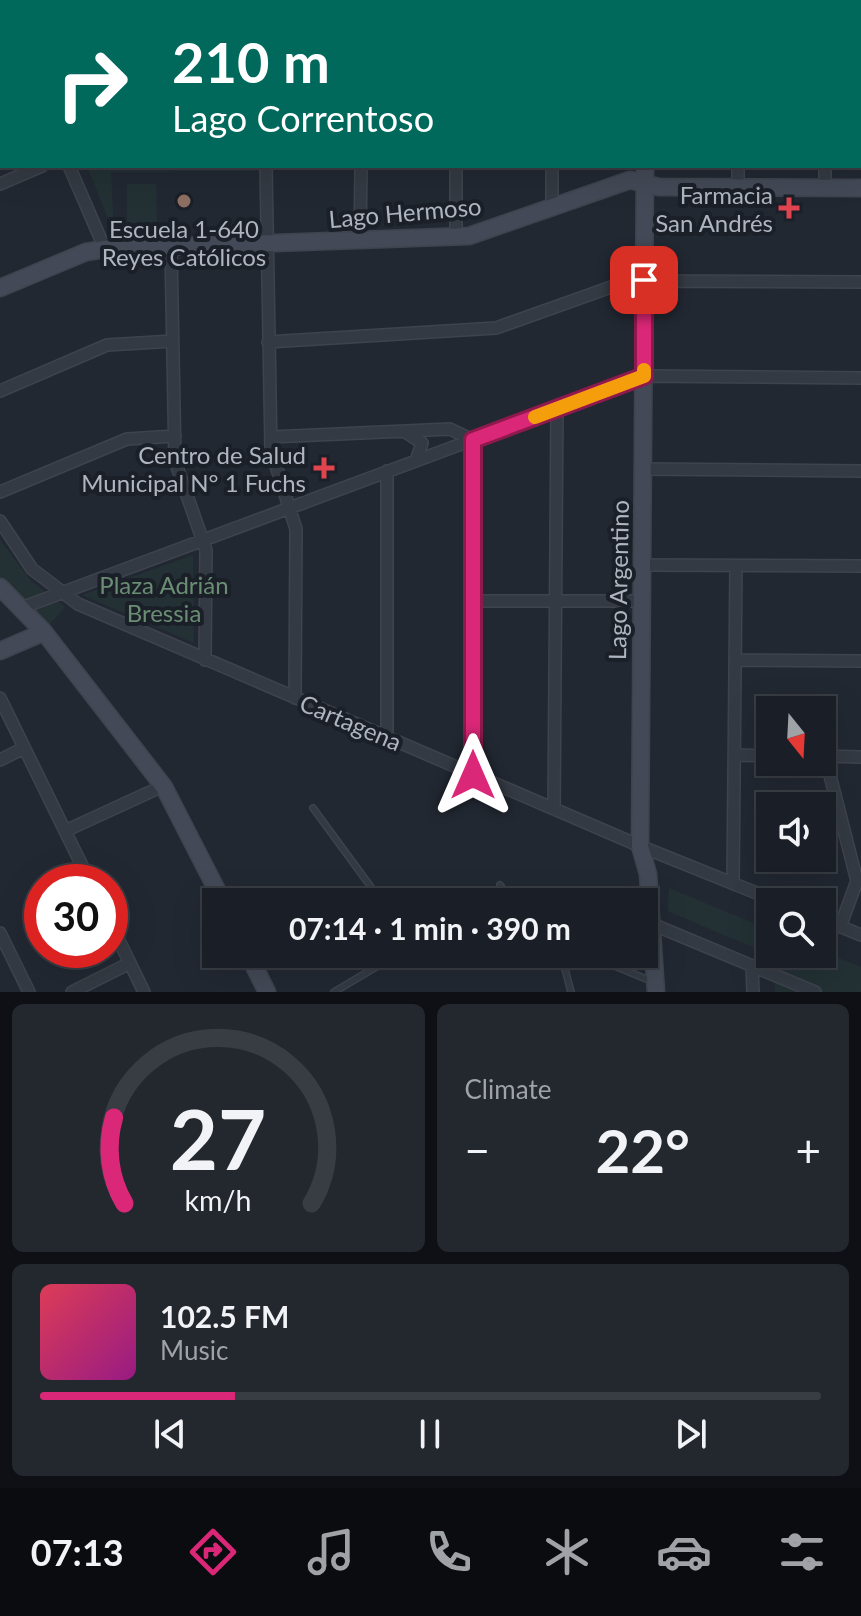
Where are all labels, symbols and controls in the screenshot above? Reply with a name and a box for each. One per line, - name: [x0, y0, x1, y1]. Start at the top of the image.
- text: 210 m: [172, 28, 330, 95]
- icon: right: [40, 32, 144, 136]
- text: Lago Correntoso: [172, 96, 434, 140]
- place label: Farmacia San Andrés: [655, 180, 773, 237]
- street label: Lago Hermoso: [328, 191, 482, 233]
- marker: Escuela 1-640 Reyes Católicos: [175, 192, 193, 210]
- marker: Farmacia San Andrés: [780, 199, 798, 217]
- place label: Escuela 1-640 Reyes Católicos: [102, 214, 266, 271]
- pin: [610, 246, 678, 314]
- icon: arrive: [622, 258, 666, 302]
- place label: Centro de Salud Municipal N° 1 Fuchs: [81, 440, 306, 497]
- marker: Centro de Salud Municipal N° 1 Fuchs: [313, 457, 335, 479]
- street label: Lago Argentino: [602, 500, 634, 660]
- park label: Plaza Adrián Bressia: [99, 570, 229, 627]
- street label: Cartagena: [296, 688, 406, 756]
- north arrow: [756, 696, 836, 776]
- map controls: [756, 696, 836, 968]
- position arrow: [431, 733, 515, 817]
- button: sound: [756, 792, 836, 872]
- speed limit sign: 30: [24, 864, 128, 968]
- button: search: [756, 888, 836, 968]
- text: 07:14 · 1 min · 390 m: [289, 910, 571, 946]
- text: Climate: [465, 1073, 551, 1105]
- text: 27: [170, 1088, 267, 1188]
- text: 22°: [595, 1114, 690, 1186]
- text: −: [465, 1124, 490, 1176]
- text: +: [795, 1124, 821, 1176]
- text: km/h: [185, 1183, 252, 1217]
- text: 102.5 FM: [160, 1298, 289, 1334]
- text: Music: [160, 1334, 228, 1366]
- icon: previous: [148, 1412, 192, 1456]
- icon: pause: [408, 1412, 452, 1456]
- icon: next: [669, 1412, 713, 1456]
- icon: directions: [185, 1524, 241, 1580]
- icon: music: [303, 1524, 359, 1580]
- icon: phone: [421, 1524, 477, 1580]
- icon: climate: [539, 1524, 595, 1580]
- icon: car: [656, 1524, 712, 1580]
- icon: filters: [774, 1524, 830, 1580]
- text: 07:13: [31, 1530, 124, 1574]

